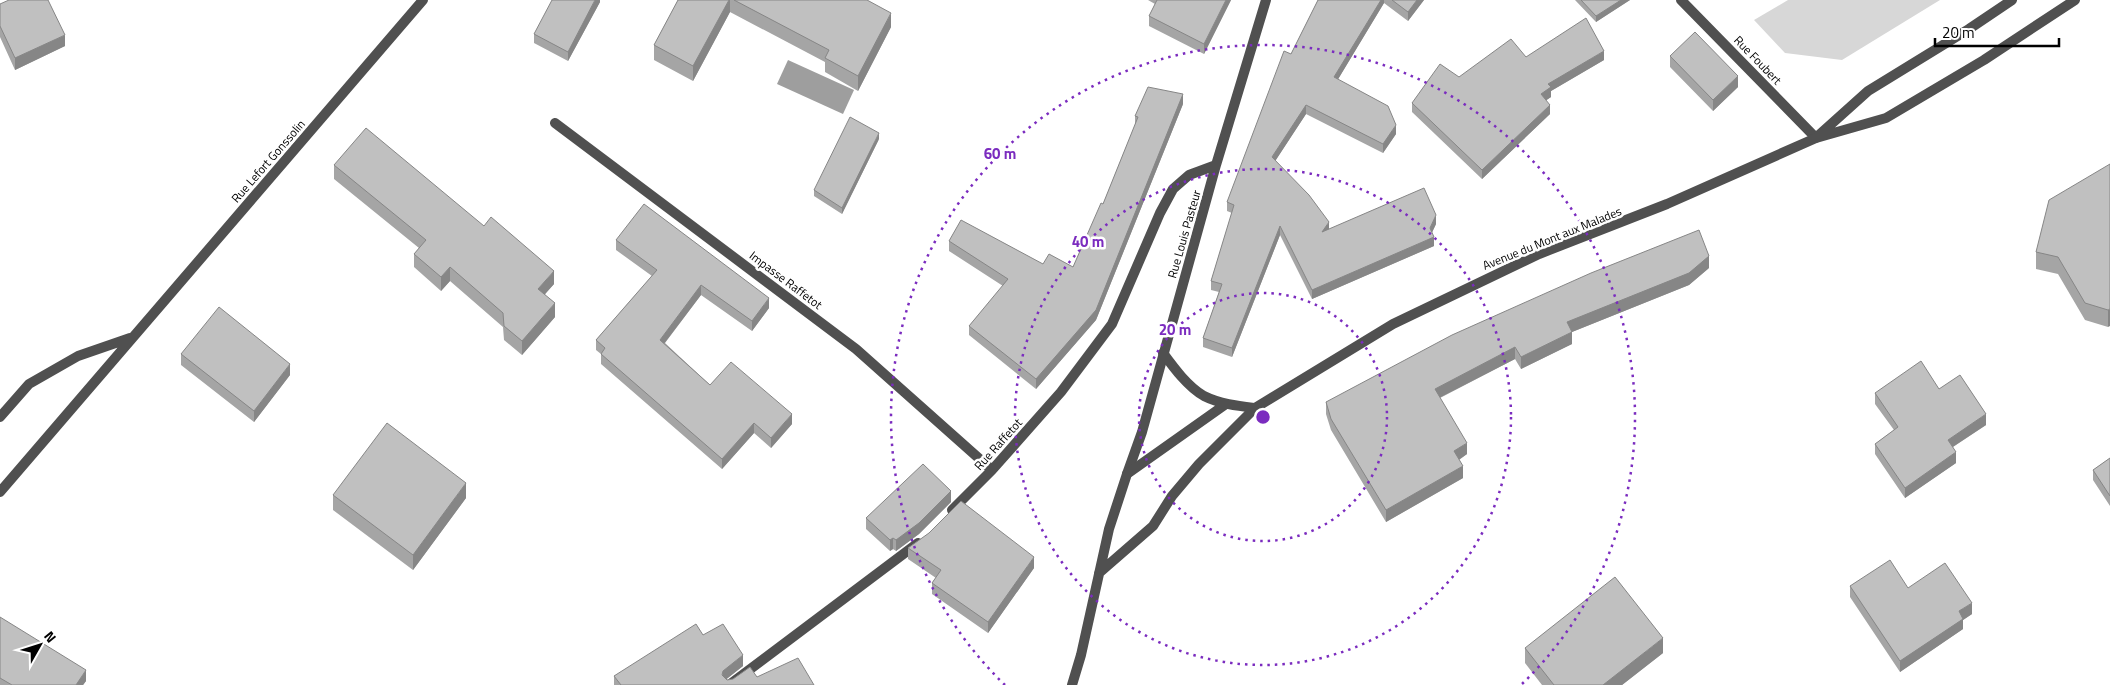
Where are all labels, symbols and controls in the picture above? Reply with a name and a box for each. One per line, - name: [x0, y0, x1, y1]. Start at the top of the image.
- scale bar: [1935, 15, 2059, 47]
- text: 20 m: [1942, 21, 1975, 44]
- street label: Rue Foubert: [1730, 31, 1787, 89]
- street label: Rue Lefort Gonssolin: [226, 115, 310, 207]
- text: 60 m: [984, 142, 1016, 165]
- street label: Rue Louis Pasteur: [1162, 188, 1206, 280]
- street label: Avenue du Mont aux Malades: [1480, 201, 1625, 275]
- text: 40 m: [1072, 230, 1104, 253]
- street label: Impasse Raffetot: [745, 246, 827, 314]
- text: 20 m: [1159, 318, 1191, 341]
- centre of rings: [1254, 408, 1272, 426]
- street label: Rue Raffetot: [969, 413, 1027, 474]
- north arrow: [15, 620, 65, 670]
- text: N: [39, 626, 62, 647]

